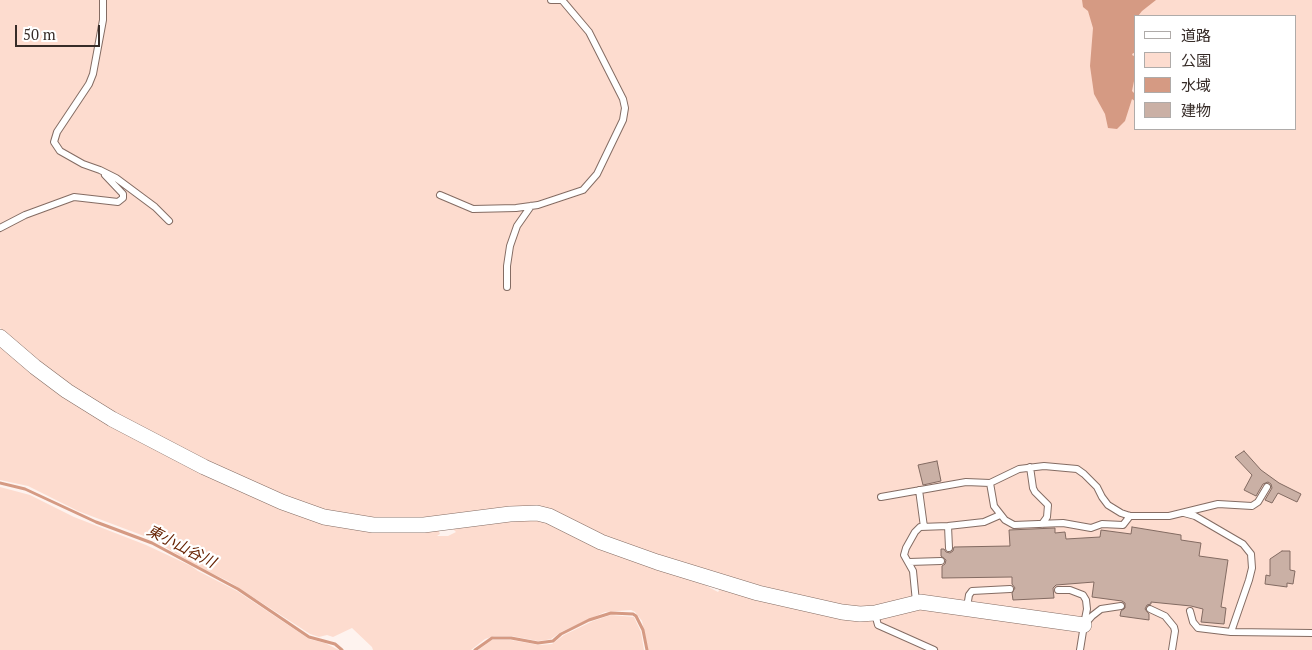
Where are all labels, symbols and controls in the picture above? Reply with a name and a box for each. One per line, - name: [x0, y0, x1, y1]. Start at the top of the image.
- scale bar: [18, 15, 102, 47]
- legend: [1134, 15, 1297, 130]
- text: 50 m: [23, 24, 56, 44]
- text: 道路: [1181, 25, 1211, 45]
- text: 公園: [1181, 50, 1211, 70]
- text: 水域: [1181, 75, 1211, 95]
- text: 建物: [1181, 100, 1211, 120]
- water label: 東小山谷川: [144, 522, 218, 572]

